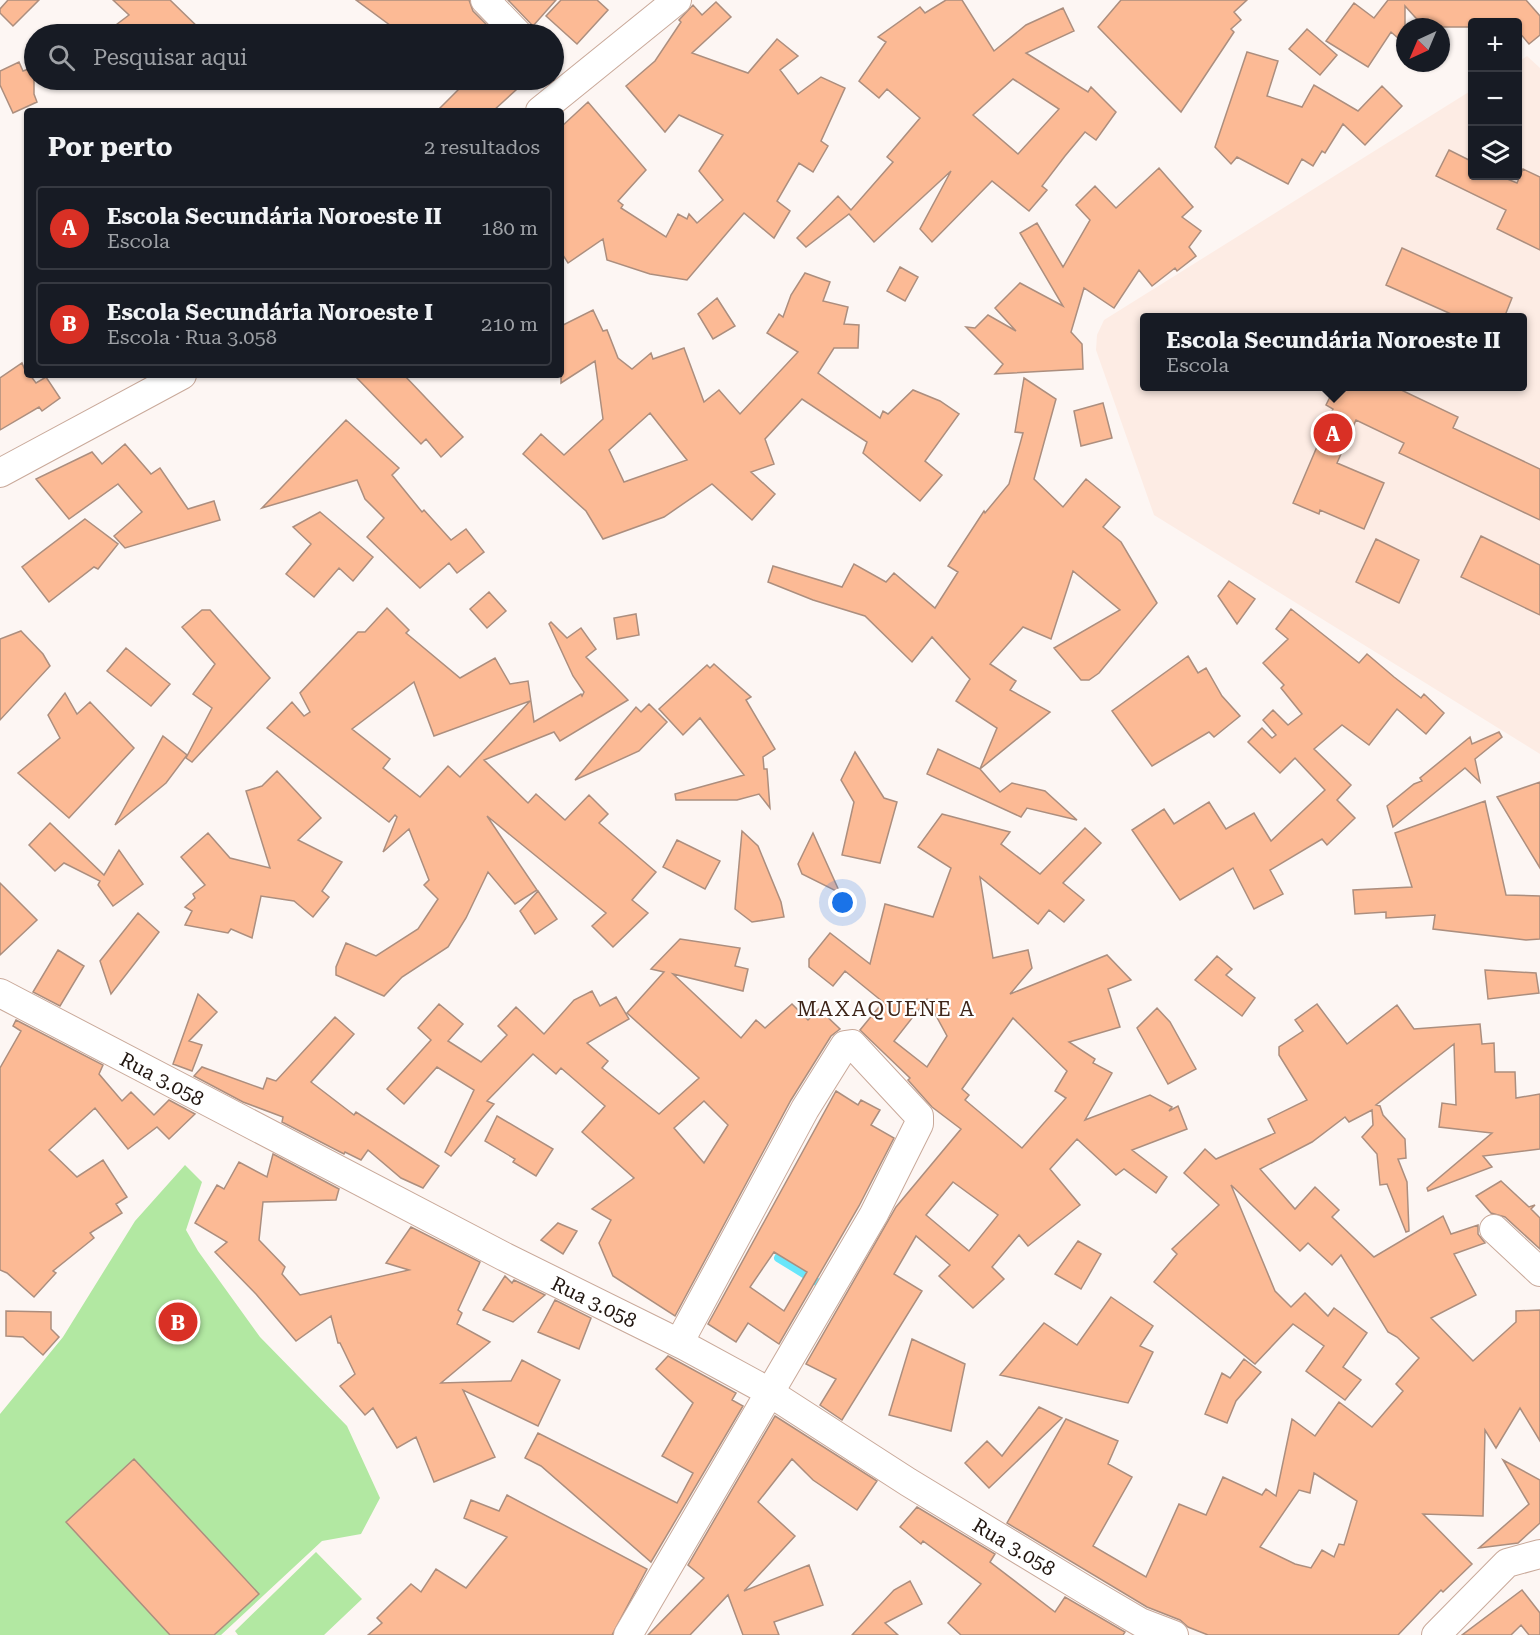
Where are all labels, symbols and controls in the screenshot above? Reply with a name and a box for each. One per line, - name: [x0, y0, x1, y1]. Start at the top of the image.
- north arrow: [1396, 18, 1450, 72]
- map controls: [1468, 18, 1522, 180]
- button: +: [1468, 18, 1522, 72]
- search box: [24, 24, 564, 90]
- icon: search: [45, 41, 78, 74]
- text: Pesquisar aqui: [93, 45, 247, 70]
- button: −: [1468, 72, 1522, 126]
- button: layers: [1468, 126, 1522, 180]
- text: Por perto: [48, 132, 173, 162]
- text: 2 resultados: [424, 135, 540, 159]
- text: Escola Secundária Noroeste II: [107, 204, 442, 229]
- text: A: [62, 216, 77, 240]
- text: 180 m: [481, 216, 538, 240]
- text: Escola: [107, 229, 170, 253]
- text: Escola Secundária Noroeste I: [107, 300, 433, 325]
- text: B: [62, 312, 77, 336]
- text: 210 m: [481, 312, 538, 336]
- popup: [1140, 313, 1527, 391]
- text: Escola · Rua 3.058: [107, 325, 277, 349]
- text: Escola Secundária Noroeste II: [1166, 328, 1501, 353]
- text: Escola: [1166, 353, 1229, 377]
- pin: A: [1314, 410, 1352, 456]
- your location: [828, 888, 857, 917]
- district label: MAXAQUENE A: [797, 997, 975, 1021]
- street label: Rua 3.058: [116, 1047, 208, 1111]
- street label: Rua 3.058: [547, 1271, 641, 1333]
- pin: B: [158, 1300, 198, 1344]
- street label: Rua 3.058: [968, 1513, 1060, 1581]

